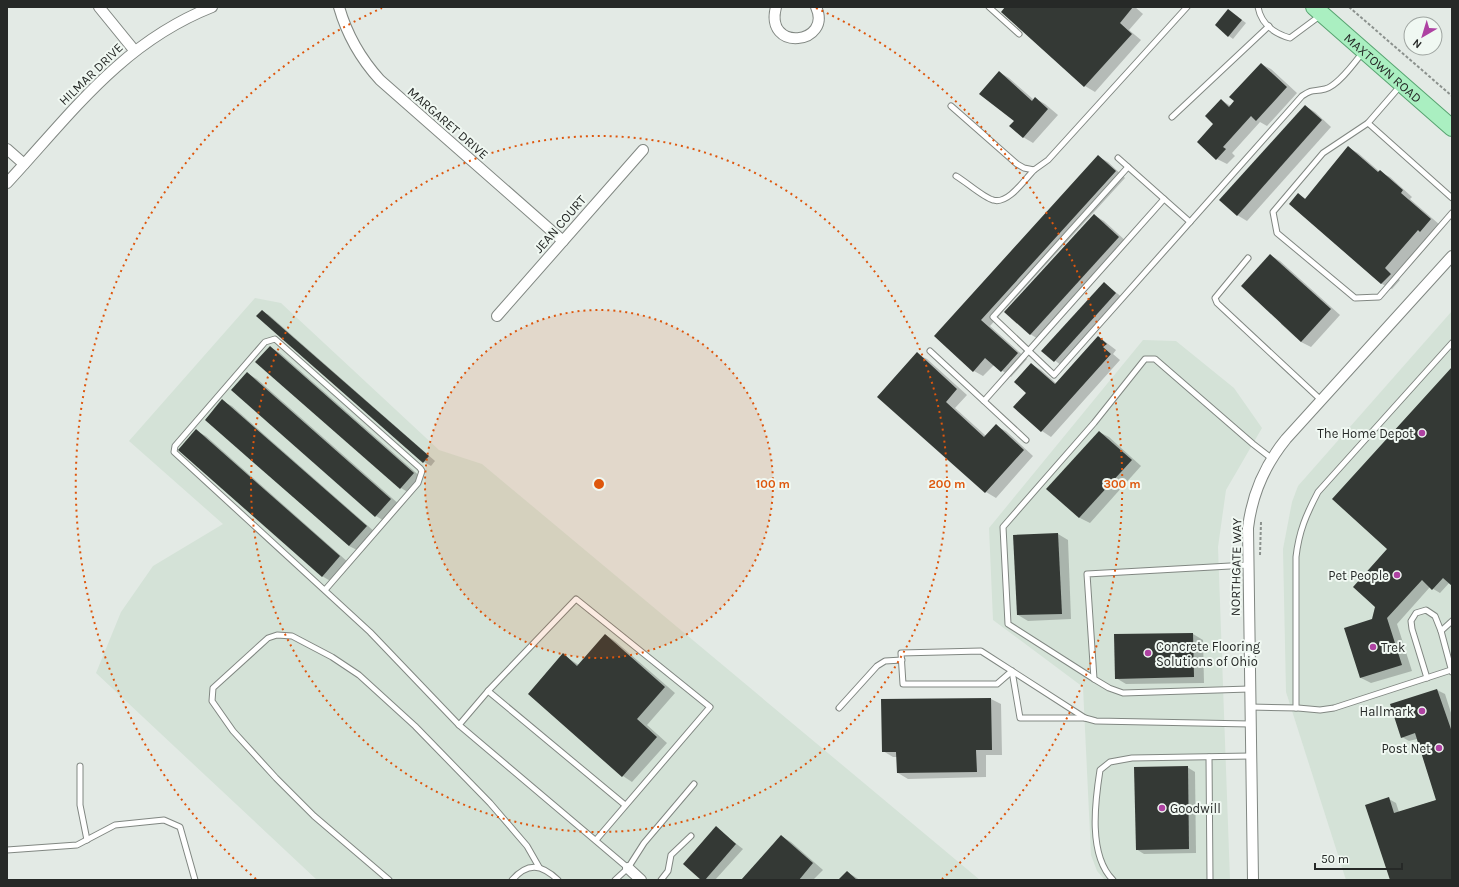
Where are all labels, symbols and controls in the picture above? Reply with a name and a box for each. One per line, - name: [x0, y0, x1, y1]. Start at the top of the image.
- north arrow: [1403, 16, 1443, 56]
- street label: MAXTOWN ROAD: [1341, 30, 1425, 106]
- street label: HILMAR DRIVE: [56, 40, 126, 108]
- street label: MARGARET DRIVE: [405, 84, 491, 162]
- street label: JEAN COURT: [531, 192, 589, 256]
- place label: The Home Depot: [1317, 426, 1414, 441]
- marker: The Home Depot: [1417, 428, 1427, 438]
- centre of rings: [592, 477, 606, 491]
- text: 100 m: [756, 477, 790, 491]
- text: 200 m: [929, 477, 965, 491]
- text: 300 m: [1103, 477, 1141, 491]
- street label: NORTHGATE WAY: [1228, 518, 1244, 616]
- place label: Pet People: [1328, 568, 1389, 583]
- marker: Pet People: [1392, 570, 1402, 580]
- place label: Concrete Flooring Solutions of Ohio: [1156, 639, 1261, 669]
- place label: Trek: [1381, 640, 1405, 655]
- marker: Trek: [1368, 642, 1378, 652]
- marker: Concrete Flooring Solutions of Ohio: [1143, 648, 1153, 658]
- place label: Hallmark: [1360, 704, 1414, 719]
- marker: Hallmark: [1417, 706, 1427, 716]
- place label: Post Net: [1381, 741, 1431, 756]
- marker: Post Net: [1434, 743, 1444, 753]
- place label: Goodwill: [1170, 801, 1221, 816]
- marker: Goodwill: [1157, 803, 1167, 813]
- scale bar: [1315, 845, 1402, 871]
- text: 50 m: [1321, 852, 1349, 866]

